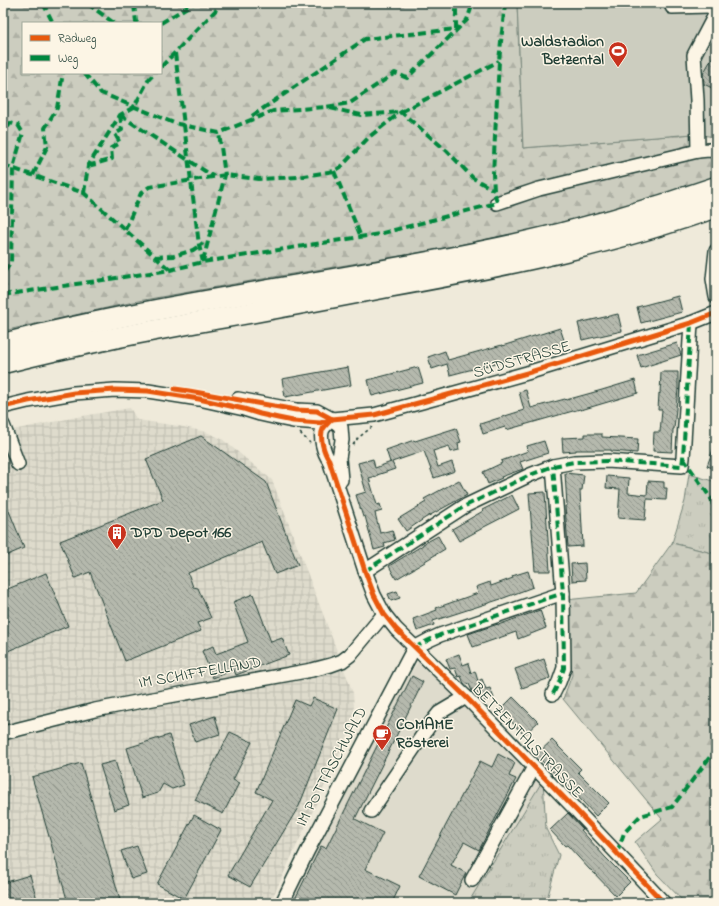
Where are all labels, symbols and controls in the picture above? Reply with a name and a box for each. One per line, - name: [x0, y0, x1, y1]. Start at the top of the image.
- legend: [22, 22, 162, 74]
- text: Radweg: [58, 30, 97, 49]
- place label: Waldstadion Betzental: [521, 30, 604, 72]
- sports icon: Waldstadion Betzental: [607, 40, 629, 68]
- text: Weg: [58, 50, 78, 69]
- street label: SÜDSTRASSE: [470, 335, 574, 385]
- place label: DPD Depot 166: [130, 521, 232, 545]
- building icon: DPD Depot 166: [106, 522, 128, 550]
- street label: IM SCHIFFELLAND: [137, 650, 263, 696]
- street label: BETZENTALSTRASSE: [465, 677, 589, 804]
- street label: IM POTTASCHWALD: [290, 703, 374, 831]
- place label: COMAME Rösterei: [395, 713, 454, 755]
- cafe icon: COMAME Rösterei: [371, 723, 393, 751]

